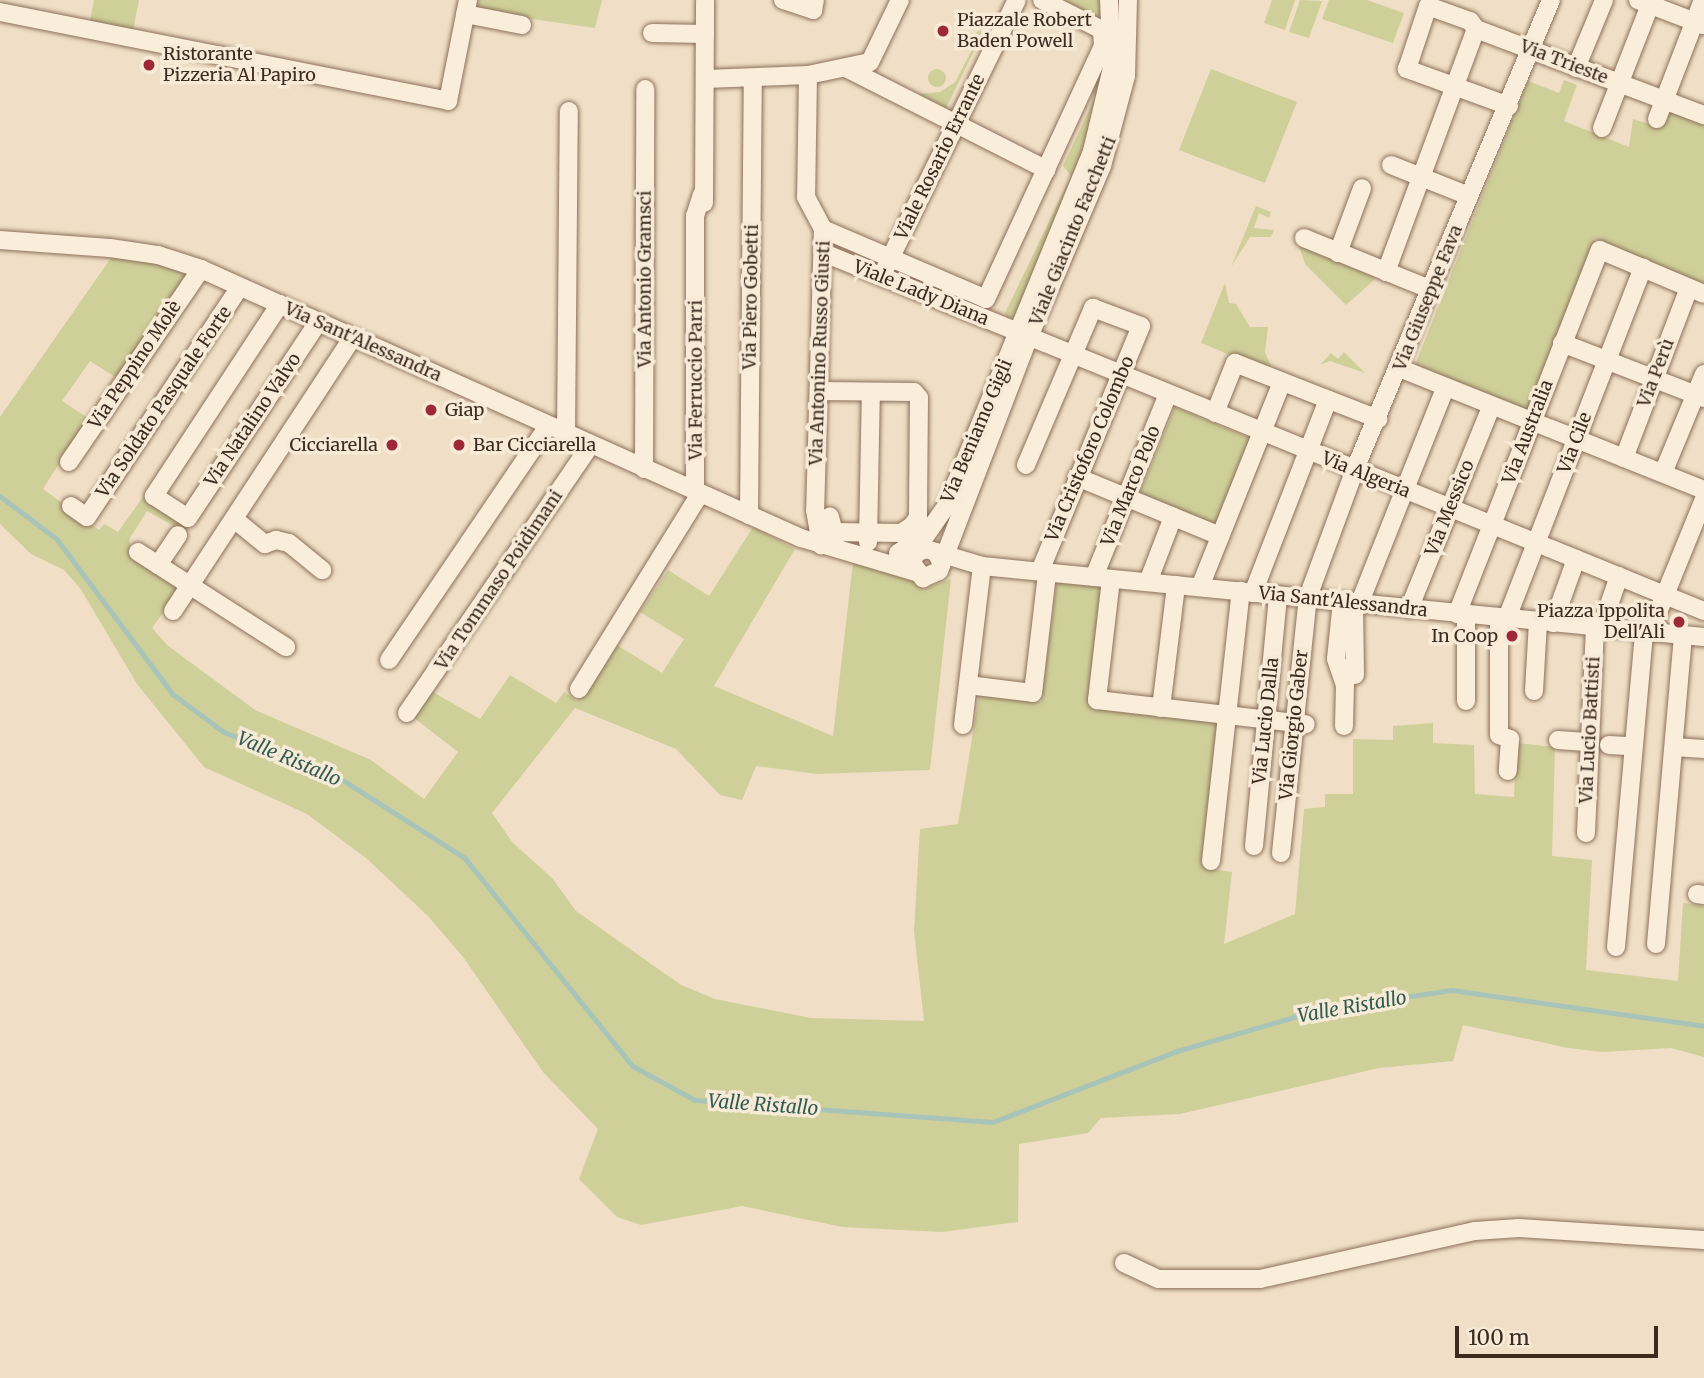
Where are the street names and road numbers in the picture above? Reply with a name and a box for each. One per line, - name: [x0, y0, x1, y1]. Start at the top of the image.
- street label: Via Trieste: [1517, 35, 1611, 89]
- street label: Viale Rosario Errante: [890, 71, 990, 243]
- street label: Viale Giacinto Facchetti: [1025, 133, 1121, 329]
- street label: Via Antonio Gramsci: [634, 190, 656, 368]
- street label: Via Giuseppe Fava: [1389, 222, 1467, 374]
- street label: Via Piero Gobetti: [739, 224, 763, 370]
- street label: Via Antonino Russo Giusti: [805, 240, 835, 466]
- street label: Viale Lady Diana: [850, 256, 992, 330]
- street label: Via Peppino Molè: [84, 297, 186, 433]
- street label: Via Sant'Alessandra: [281, 298, 445, 386]
- street label: Via Ferruccio Parri: [685, 300, 707, 460]
- street label: Via Soldato Pasquale Forte: [92, 302, 236, 502]
- street label: Via Perù: [1633, 336, 1679, 410]
- street label: Via Natalino Valvo: [200, 349, 306, 491]
- street label: Via Cristoforo Colombo: [1041, 353, 1139, 545]
- street label: Via Beniamo Gigli: [937, 356, 1017, 506]
- street label: Via Australia: [1498, 377, 1558, 487]
- street label: Via Cile: [1553, 409, 1597, 477]
- street label: Via Marco Polo: [1097, 423, 1165, 549]
- street label: Via Algeria: [1319, 447, 1413, 503]
- street label: Via Messico: [1421, 457, 1479, 559]
- street label: Via Tommaso Poidimani: [431, 486, 567, 674]
- street label: Via Sant'Alessandra: [1258, 582, 1428, 622]
- street label: Via Giorgio Gaber: [1275, 649, 1313, 801]
- street label: Via Lucio Battisti: [1575, 656, 1605, 804]
- street label: Via Lucio Dalla: [1249, 657, 1283, 785]

